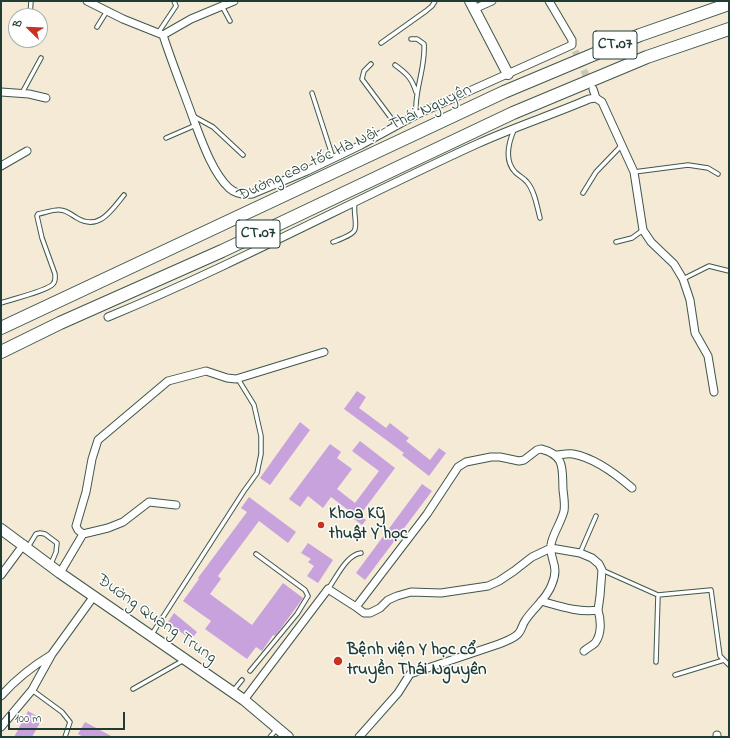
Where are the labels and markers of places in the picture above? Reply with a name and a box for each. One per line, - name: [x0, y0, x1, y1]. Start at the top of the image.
- place label: Khoa Kỹ thuật Y học: [329, 505, 408, 545]
- marker: Khoa Kỹ thuật Y học: [316, 520, 326, 530]
- place label: Bệnh viện Y học cổ truyền Thái Nguyên: [347, 641, 486, 681]
- marker: Bệnh viện Y học cổ truyền Thái Nguyên: [332, 655, 344, 667]

